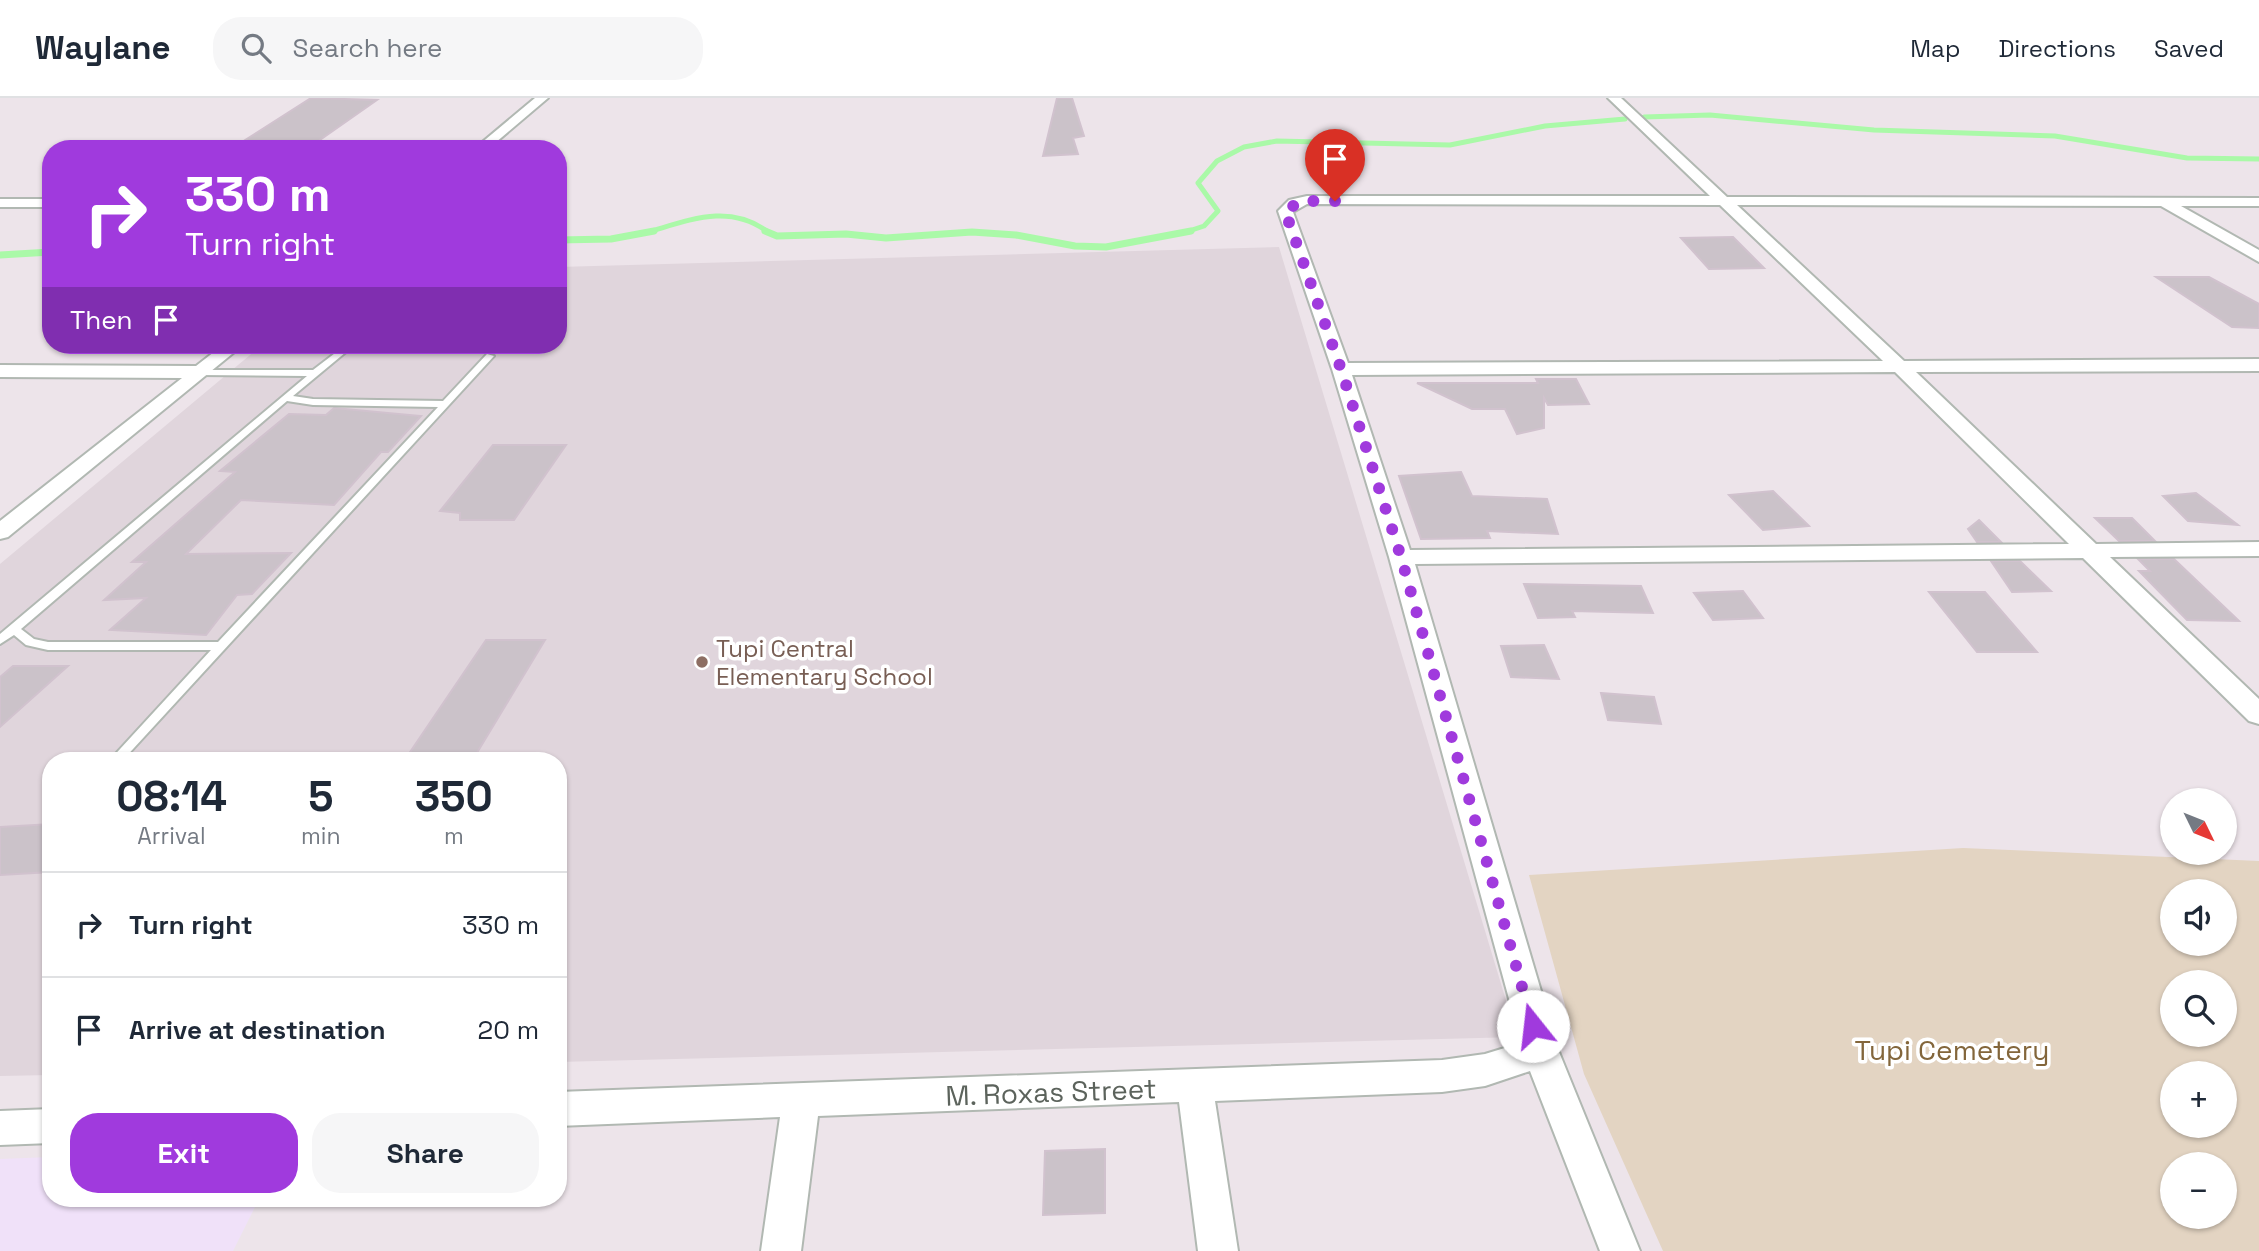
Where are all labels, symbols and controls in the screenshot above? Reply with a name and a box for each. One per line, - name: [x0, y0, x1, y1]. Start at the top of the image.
- search box: [213, 17, 703, 80]
- text: Waylane: [35, 27, 171, 69]
- icon: search: [237, 29, 275, 67]
- text: Search here: [293, 31, 442, 65]
- text: Map: [1910, 33, 1960, 64]
- text: Directions: [1998, 33, 2116, 64]
- text: Saved: [2154, 33, 2224, 64]
- pin: [1305, 129, 1365, 201]
- icon: arrive: [1316, 140, 1354, 178]
- text: 330 m: [185, 163, 331, 225]
- icon: right: [70, 168, 161, 259]
- text: Turn right: [185, 224, 335, 264]
- icon: arrive: [147, 301, 185, 339]
- text: Then: [70, 303, 133, 337]
- place label: Tupi Central Elementary School: [716, 633, 933, 692]
- marker: Tupi Central Elementary School: [694, 654, 710, 670]
- text: 08:14: [116, 770, 227, 823]
- text: 5: [308, 770, 333, 823]
- text: 350: [415, 770, 493, 823]
- north arrow: [2160, 788, 2236, 864]
- map controls: [2160, 788, 2237, 1229]
- text: Arrival: [137, 821, 206, 851]
- text: min: [301, 821, 341, 851]
- text: m: [444, 821, 464, 851]
- button: sound: [2160, 879, 2237, 956]
- icon: right: [70, 906, 108, 944]
- text: Turn right: [129, 908, 253, 942]
- text: 330 m: [462, 908, 539, 942]
- button: search: [2160, 970, 2237, 1047]
- position arrow: [1496, 989, 1570, 1063]
- icon: arrive: [70, 1011, 108, 1049]
- text: Arrive at destination: [129, 1013, 386, 1047]
- text: 20 m: [478, 1013, 539, 1047]
- park label: Tupi Cemetery: [1855, 1032, 2049, 1068]
- button: +: [2160, 1061, 2237, 1138]
- street label: M. Roxas Street: [945, 1070, 1157, 1114]
- button: Exit: [70, 1113, 298, 1193]
- button: Share: [312, 1113, 539, 1193]
- button: −: [2160, 1152, 2237, 1229]

